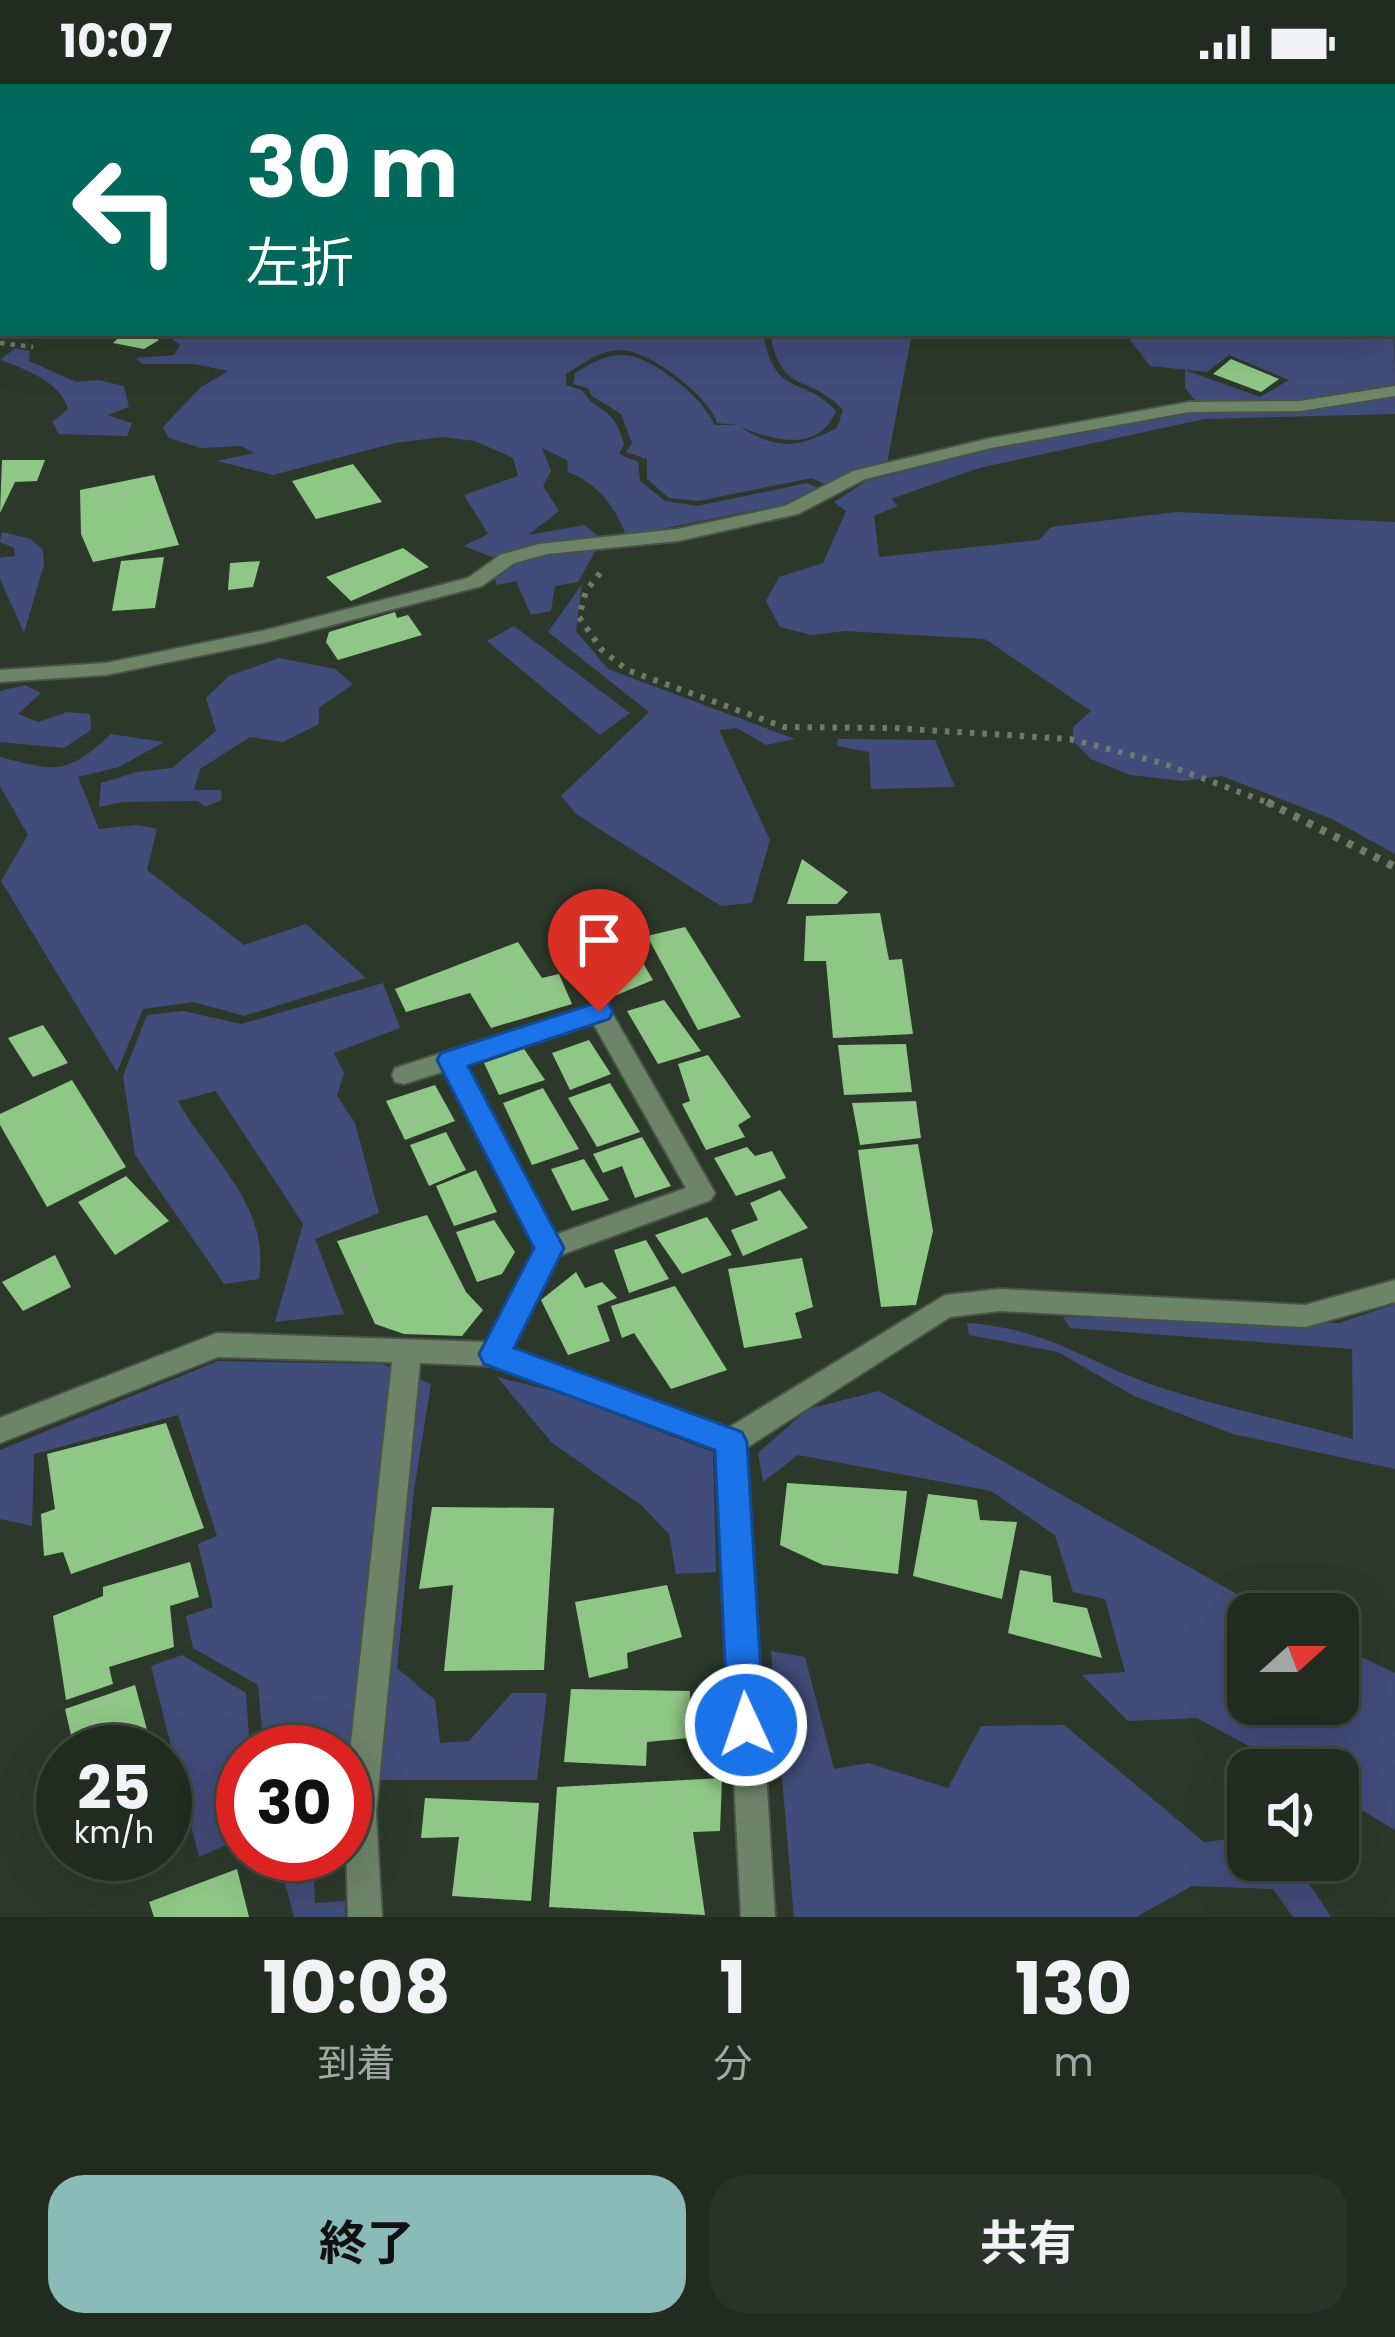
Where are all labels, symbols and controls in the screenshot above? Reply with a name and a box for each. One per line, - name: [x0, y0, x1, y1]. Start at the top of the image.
- text: 10:07: [60, 10, 172, 73]
- text: 30 m: [246, 109, 458, 226]
- icon: left: [48, 132, 204, 288]
- text: 左折: [246, 225, 354, 301]
- pin: [548, 889, 650, 1012]
- icon: arrive: [566, 907, 632, 973]
- north arrow: [1227, 1593, 1359, 1725]
- map controls: [1227, 1593, 1359, 1881]
- position arrow: [683, 1662, 809, 1788]
- speed limit sign: 30: [216, 1725, 372, 1881]
- text: 25: [77, 1746, 151, 1830]
- button: sound: [1227, 1749, 1359, 1881]
- text: km/h: [74, 1811, 154, 1854]
- text: 10:08: [263, 1937, 451, 2038]
- text: 1: [719, 1937, 746, 2038]
- text: 130: [1015, 1938, 1132, 2039]
- text: m: [1054, 2035, 1094, 2090]
- text: 到着: [318, 2036, 396, 2091]
- text: 分: [713, 2036, 752, 2091]
- button: 終了: [48, 2175, 686, 2313]
- button: 共有: [710, 2175, 1347, 2313]

